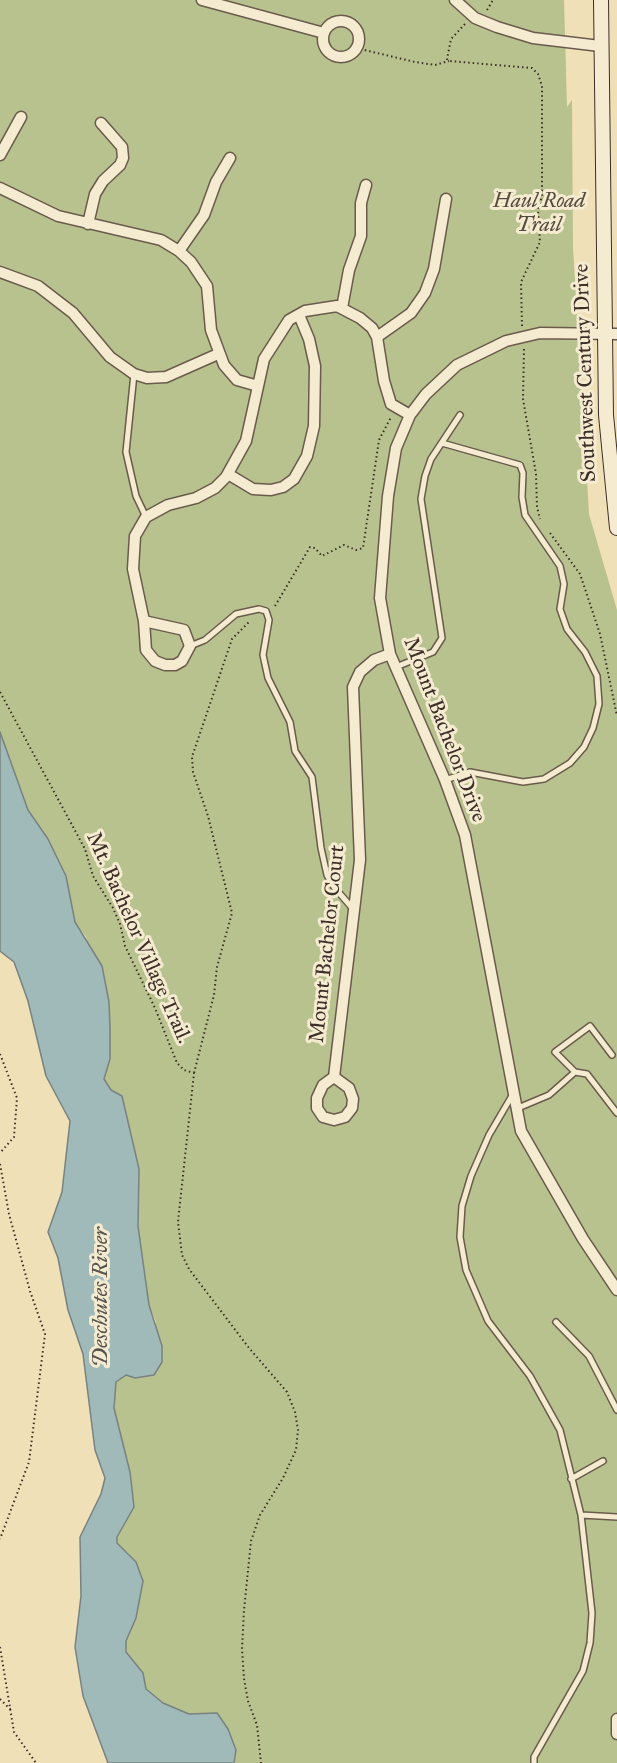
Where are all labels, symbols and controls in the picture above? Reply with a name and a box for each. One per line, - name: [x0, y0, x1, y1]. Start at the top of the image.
- park label: Haul Road Trail: [493, 189, 585, 239]
- street label: Southwest Century Drive: [570, 263, 602, 483]
- street label: Mount Bachelor Drive: [397, 634, 491, 826]
- street label: Mt. Bachelor Village Trail.: [80, 829, 196, 1047]
- street label: Mount Bachelor Court: [305, 844, 351, 1044]
- water label: Deschutes River: [89, 1227, 115, 1367]

